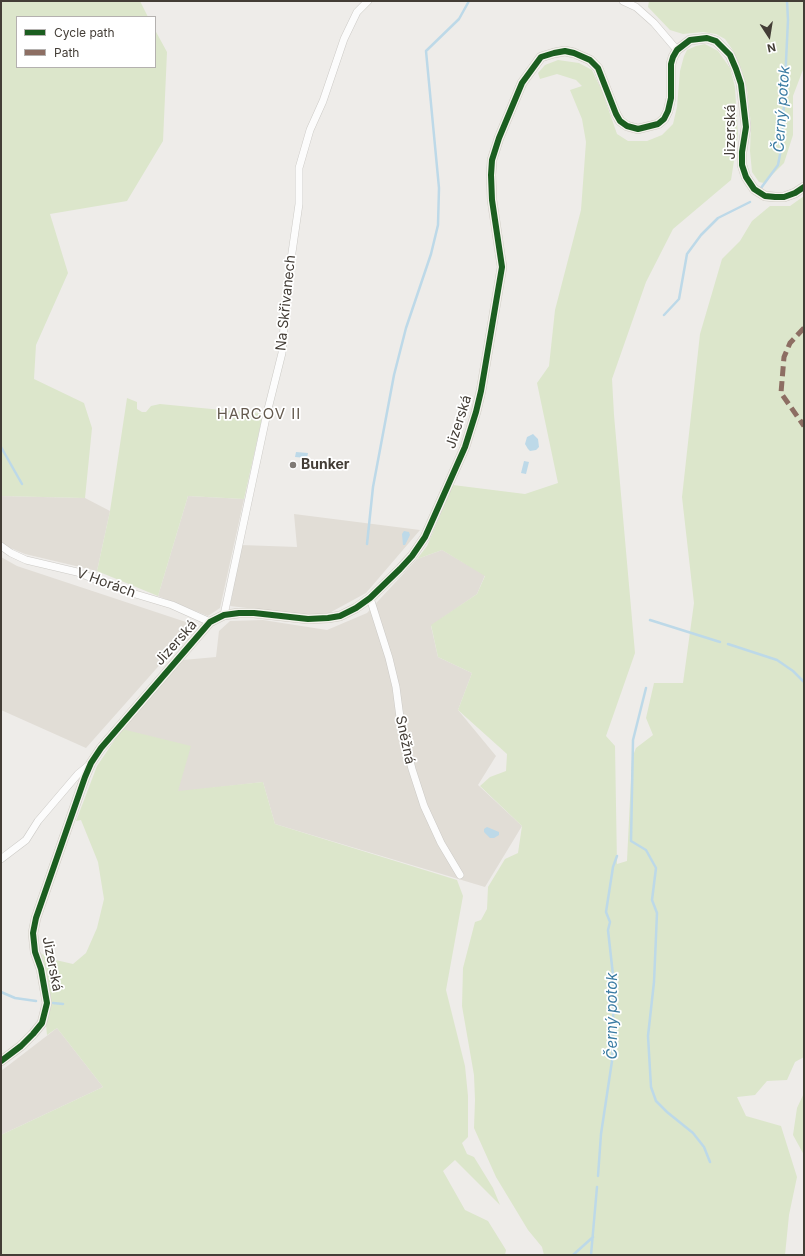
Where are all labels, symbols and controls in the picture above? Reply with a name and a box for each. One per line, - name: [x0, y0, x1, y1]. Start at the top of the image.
- legend: [16, 16, 156, 68]
- north arrow: [749, 16, 789, 56]
- text: Cycle path: [54, 25, 115, 40]
- text: N: [766, 40, 777, 55]
- text: Path: [54, 45, 79, 60]
- water label: Černý potok: [770, 65, 794, 153]
- street label: Jizerská: [723, 104, 739, 160]
- street label: Na Skřivanech: [273, 254, 299, 352]
- street label: Jizerská: [442, 393, 476, 451]
- district label: HARCOV II: [217, 405, 301, 423]
- place label: Bunker: [301, 457, 350, 473]
- marker: Bunker: [288, 460, 298, 470]
- street label: V Horách: [74, 565, 138, 601]
- street label: Jizerská: [151, 617, 201, 669]
- street label: Sněžná: [392, 714, 418, 766]
- street label: Jizerská: [38, 935, 66, 993]
- water label: Černý potok: [603, 973, 621, 1059]

